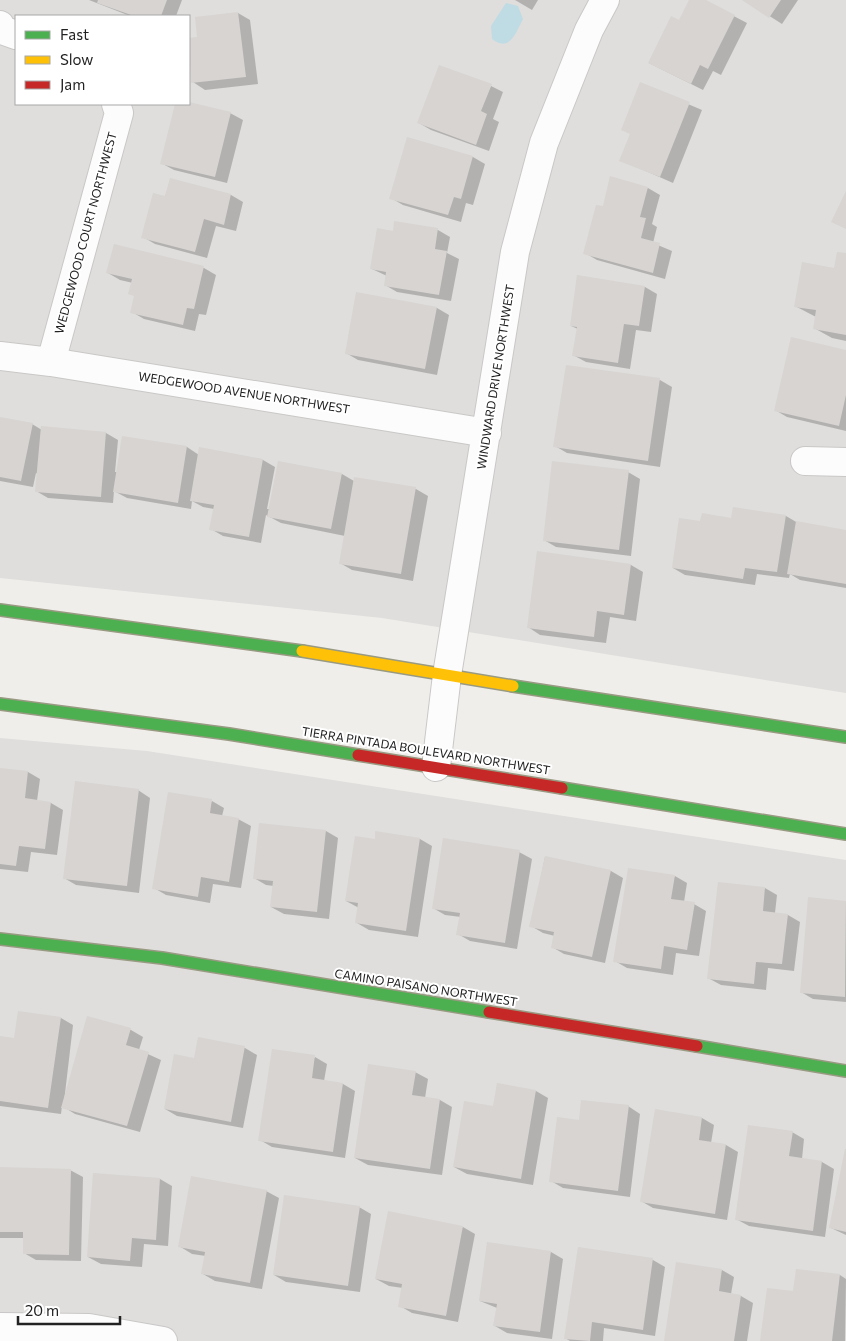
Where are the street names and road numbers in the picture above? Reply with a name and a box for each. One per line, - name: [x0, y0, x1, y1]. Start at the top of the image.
- street label: WEDGEWOOD COURT NORTHWEST: [51, 130, 119, 335]
- street label: WINDWARD DRIVE NORTHWEST: [473, 283, 517, 470]
- street label: WEDGEWOOD AVENUE NORTHWEST: [137, 368, 351, 416]
- street label: TIERRA PINTADA BOULEVARD NORTHWEST: [301, 723, 552, 777]
- street label: CAMINO PAISANO NORTHWEST: [334, 966, 519, 1008]

